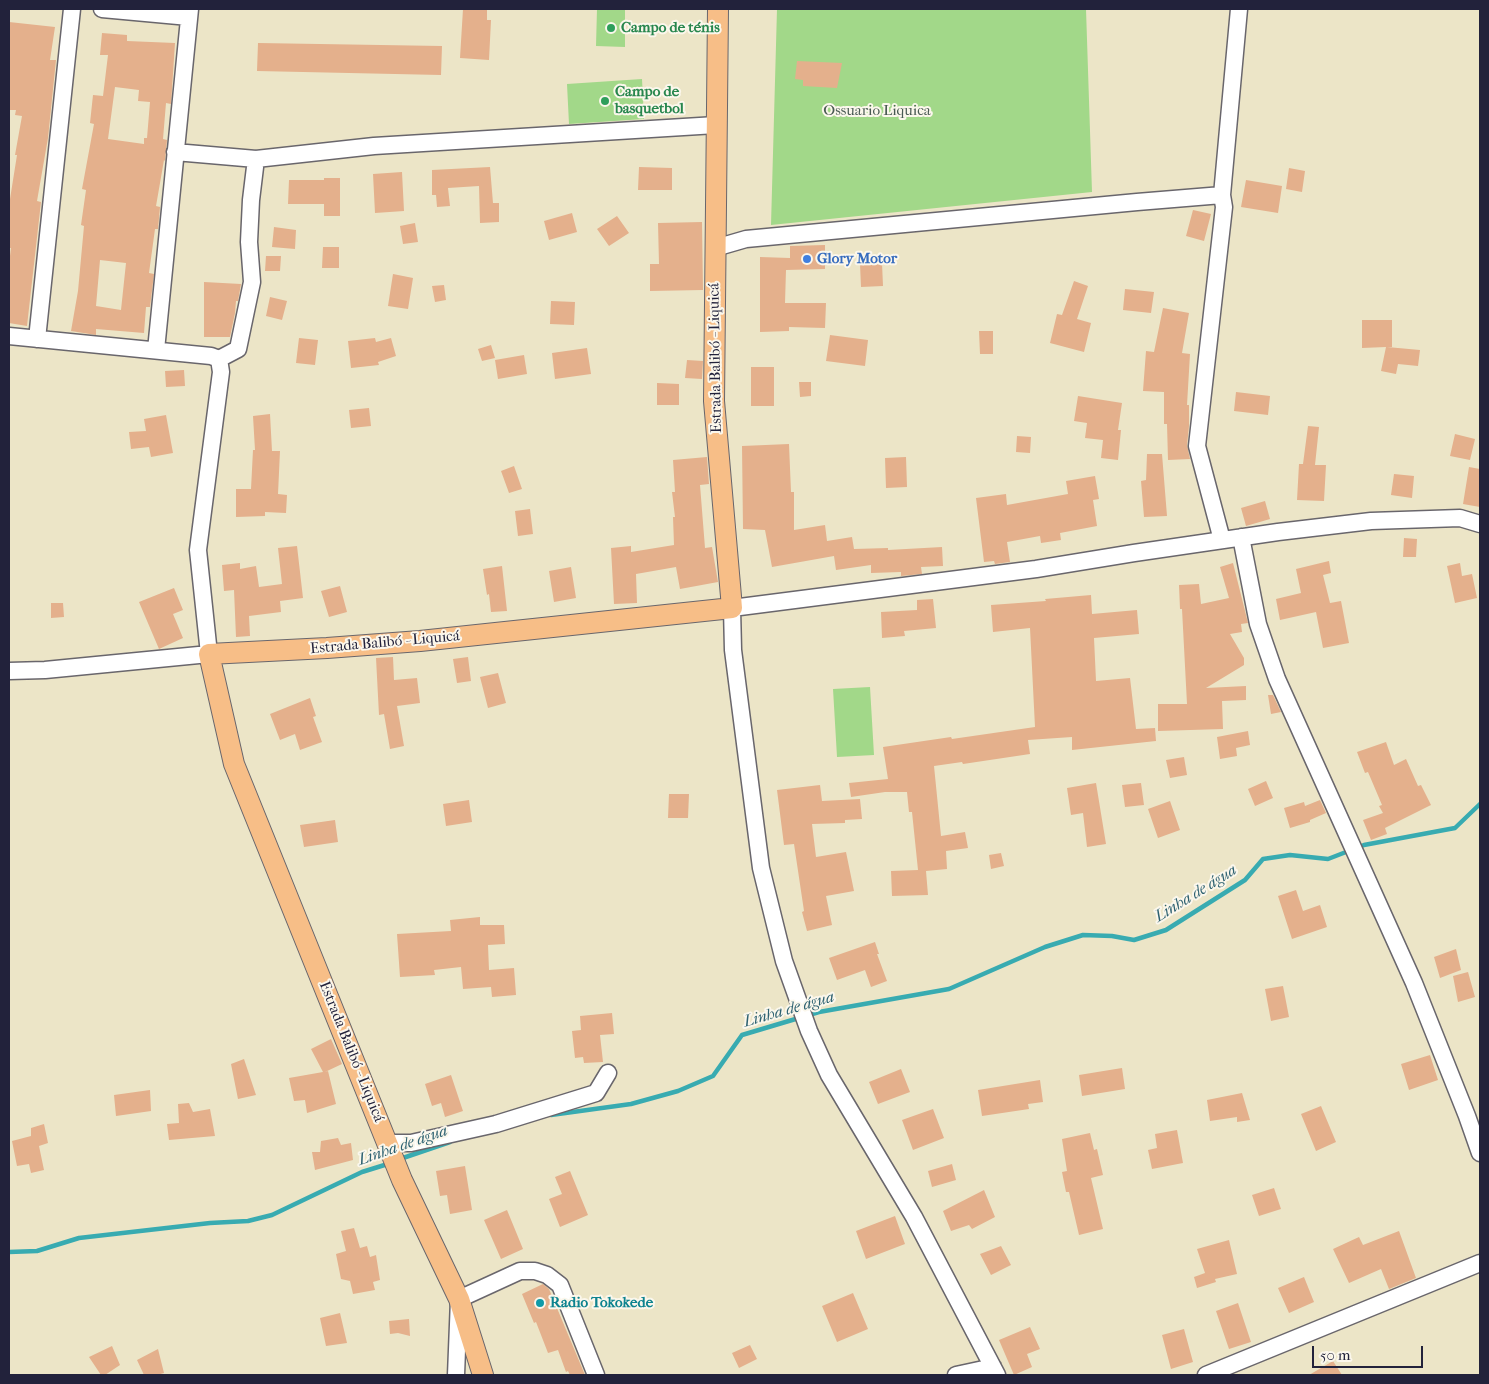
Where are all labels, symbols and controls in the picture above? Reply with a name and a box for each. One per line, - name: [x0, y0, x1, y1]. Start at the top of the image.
- place label: Campo de ténis: [621, 19, 720, 37]
- marker: Campo de ténis: [605, 22, 617, 34]
- place label: Campo de basquetbol: [615, 83, 684, 118]
- marker: Campo de basquetbol: [599, 95, 611, 107]
- park label: Ossuario Liquica: [823, 102, 931, 120]
- place label: Glory Motor: [817, 250, 897, 268]
- marker: Glory Motor: [801, 253, 813, 265]
- street label: Estrada Balibó - Liquicá: [706, 283, 726, 433]
- street label: Estrada Balibó - Liquicá: [309, 627, 461, 659]
- water label: Linha de água: [1151, 861, 1241, 927]
- street label: Estrada Balibó - Liquicá: [315, 979, 387, 1125]
- water label: Linha de água: [741, 988, 837, 1032]
- water label: Linha de água: [356, 1122, 450, 1170]
- place label: Radio Tokokede: [550, 1294, 653, 1312]
- marker: Radio Tokokede: [534, 1297, 546, 1309]
- scale bar: [1314, 1336, 1425, 1368]
- text: 50 m: [1320, 1346, 1350, 1364]

